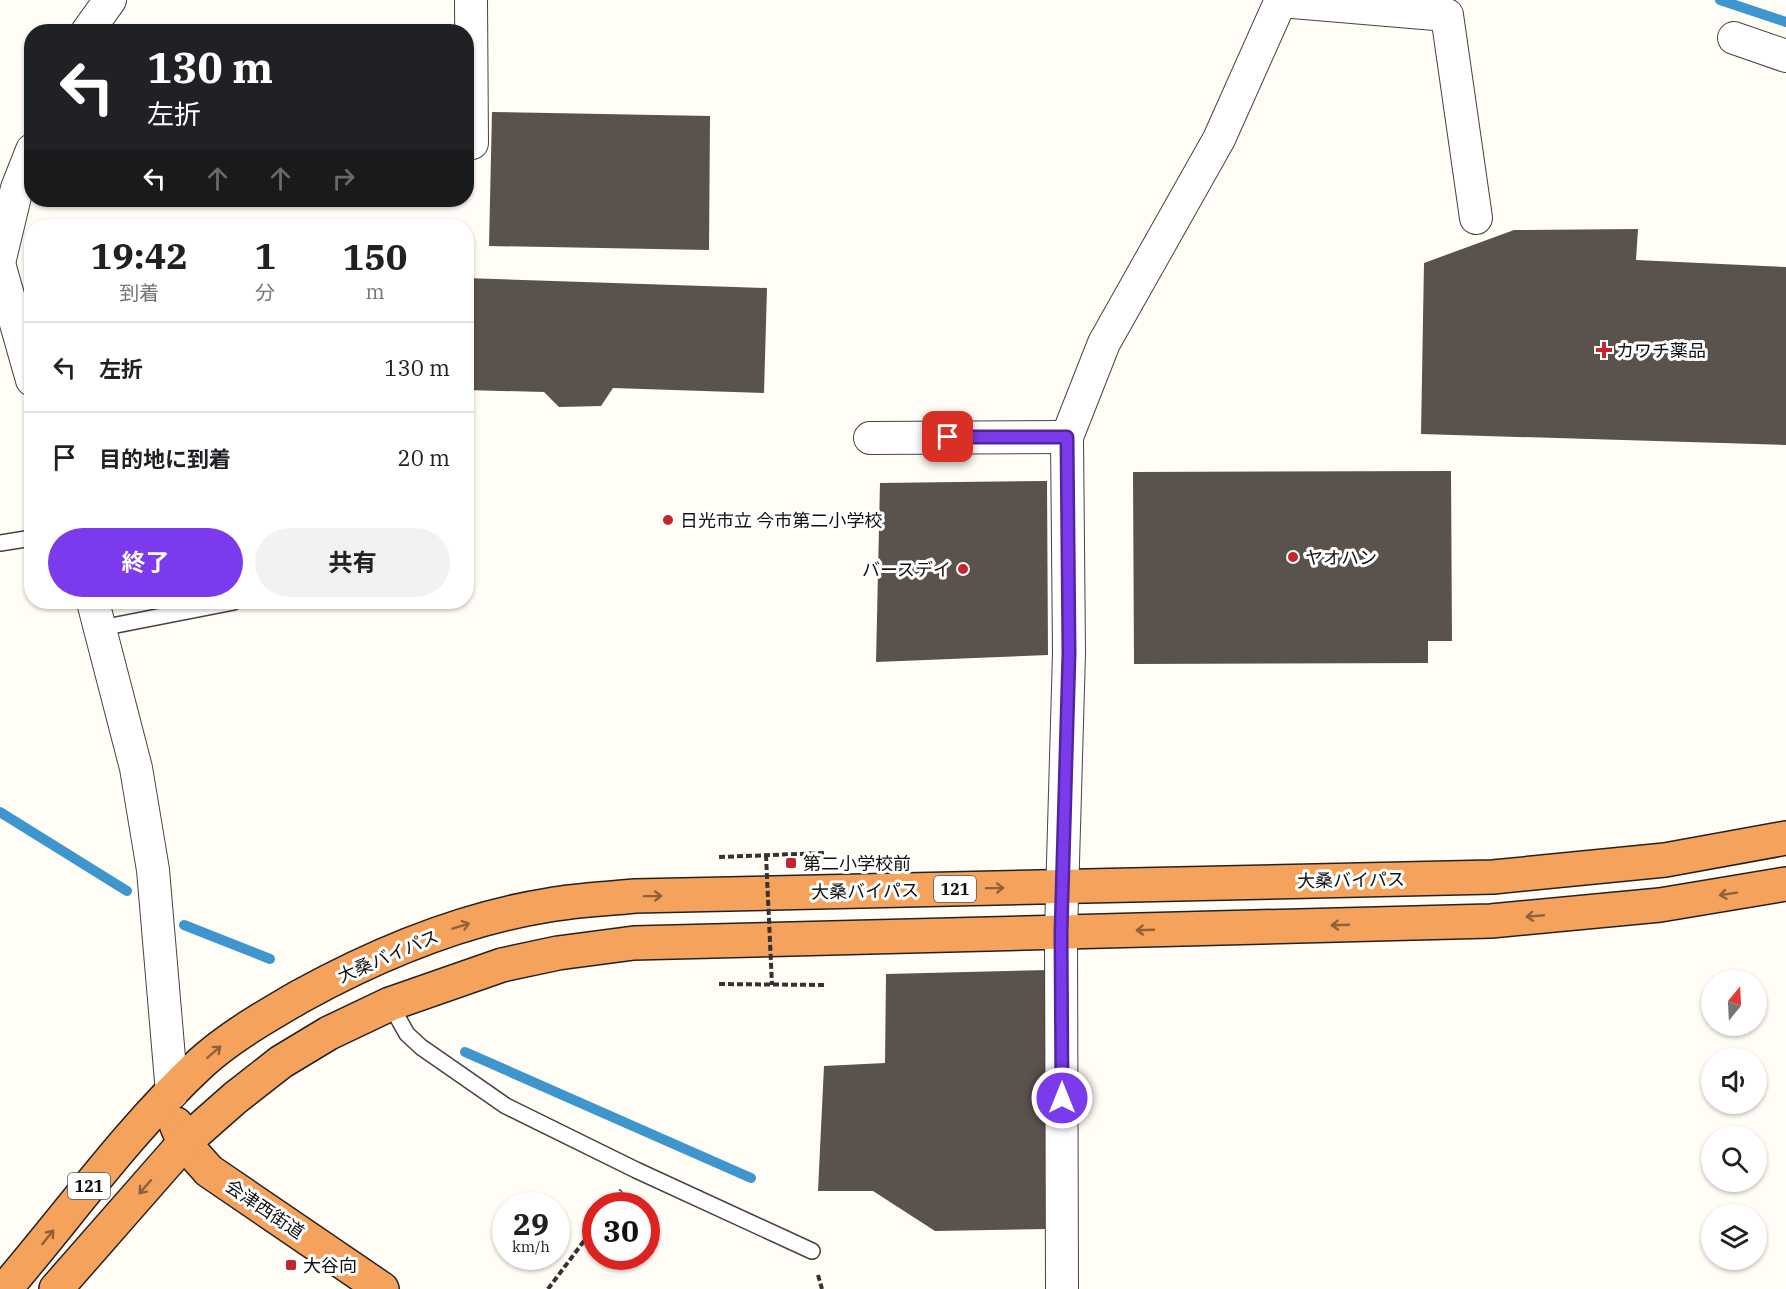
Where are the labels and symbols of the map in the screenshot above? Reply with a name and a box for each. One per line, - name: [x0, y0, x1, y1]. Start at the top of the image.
- place label: カワチ薬品: [1616, 339, 1706, 362]
- marker: カワチ薬品: [1597, 343, 1611, 357]
- pin: [922, 411, 973, 462]
- place label: 日光市立 今市第二小学校: [680, 509, 882, 532]
- marker: 日光市立 今市第二小学校: [661, 513, 675, 527]
- place label: ヤオハン: [1305, 546, 1377, 569]
- marker: ヤオハン: [1286, 550, 1300, 564]
- place label: バースデイ: [862, 558, 951, 581]
- marker: バースデイ: [956, 562, 970, 576]
- place label: 第二小学校前: [803, 852, 911, 875]
- marker: 第二小学校前: [784, 856, 798, 870]
- street label: 大桑バイパス: [1297, 868, 1405, 892]
- road number: 121: [934, 876, 976, 902]
- street label: 大桑バイパス: [811, 879, 919, 903]
- one-way arrow: [985, 883, 1005, 894]
- one-way arrow: [1719, 889, 1739, 900]
- one-way arrow: [643, 890, 663, 902]
- one-way arrow: [1525, 911, 1545, 922]
- one-way arrow: [1331, 919, 1351, 930]
- one-way arrow: [451, 920, 470, 931]
- street label: 大桑バイパス: [334, 924, 442, 988]
- one-way arrow: [1136, 924, 1156, 936]
- north arrow: [1701, 970, 1767, 1036]
- one-way arrow: [206, 1045, 221, 1059]
- position arrow: [1030, 1066, 1094, 1130]
- road number: 121: [68, 1173, 110, 1199]
- street label: 会津西街道: [221, 1174, 309, 1244]
- one-way arrow: [139, 1179, 152, 1195]
- speed limit sign: 30: [582, 1192, 660, 1270]
- one-way arrow: [41, 1229, 54, 1245]
- place label: 大谷向: [303, 1254, 357, 1277]
- marker: 大谷向: [284, 1258, 298, 1272]

